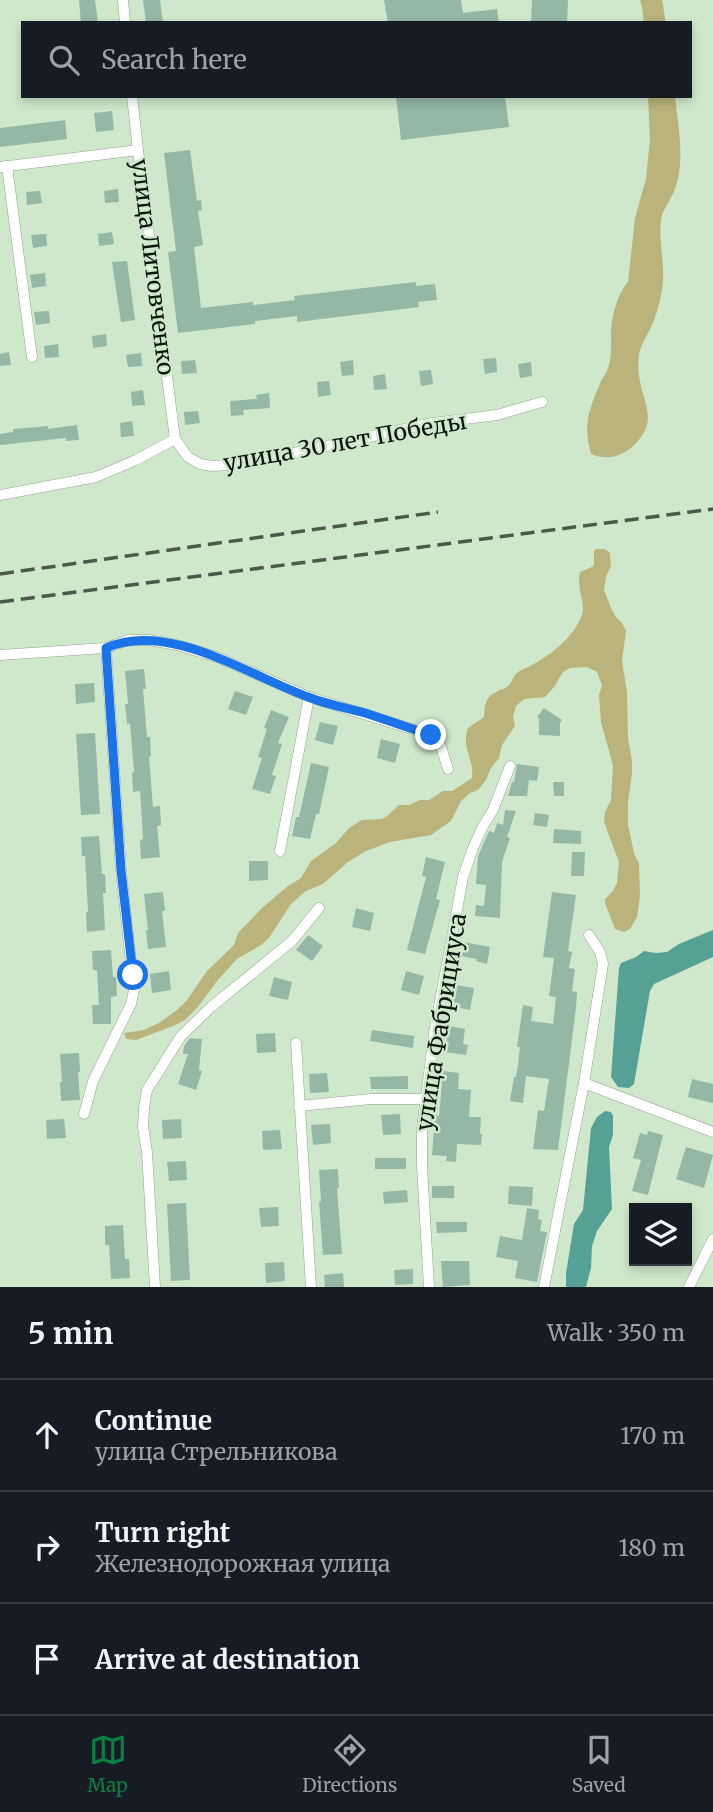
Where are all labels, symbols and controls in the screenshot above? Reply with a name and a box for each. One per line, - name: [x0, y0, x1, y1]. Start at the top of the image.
- search box: [21, 21, 692, 98]
- icon: search: [45, 41, 83, 79]
- text: Search here: [101, 43, 247, 76]
- street label: улица Литовченко: [126, 157, 181, 377]
- street label: улица 30 лет Победы: [221, 406, 469, 477]
- route end: [415, 719, 446, 750]
- street label: улица Фабрициуса: [409, 911, 472, 1133]
- route start: [117, 959, 148, 990]
- map controls: [629, 1203, 692, 1266]
- button: layers: [629, 1203, 692, 1266]
- text: 5 min: [28, 1314, 113, 1352]
- text: Walk · 350 m: [547, 1318, 685, 1347]
- text: Continue: [95, 1404, 212, 1437]
- icon: ahead: [28, 1416, 66, 1454]
- text: 170 m: [620, 1421, 685, 1450]
- text: улица Стрельникова: [95, 1437, 338, 1466]
- text: Turn right: [95, 1516, 230, 1549]
- icon: right: [28, 1528, 66, 1566]
- text: 180 m: [619, 1533, 685, 1562]
- text: Железнодорожная улица: [95, 1549, 390, 1578]
- icon: arrive: [28, 1640, 66, 1678]
- text: Arrive at destination: [95, 1643, 360, 1676]
- tab: Map: [87, 1731, 128, 1797]
- tab: Directions: [302, 1731, 397, 1797]
- tab: Saved: [572, 1731, 626, 1797]

